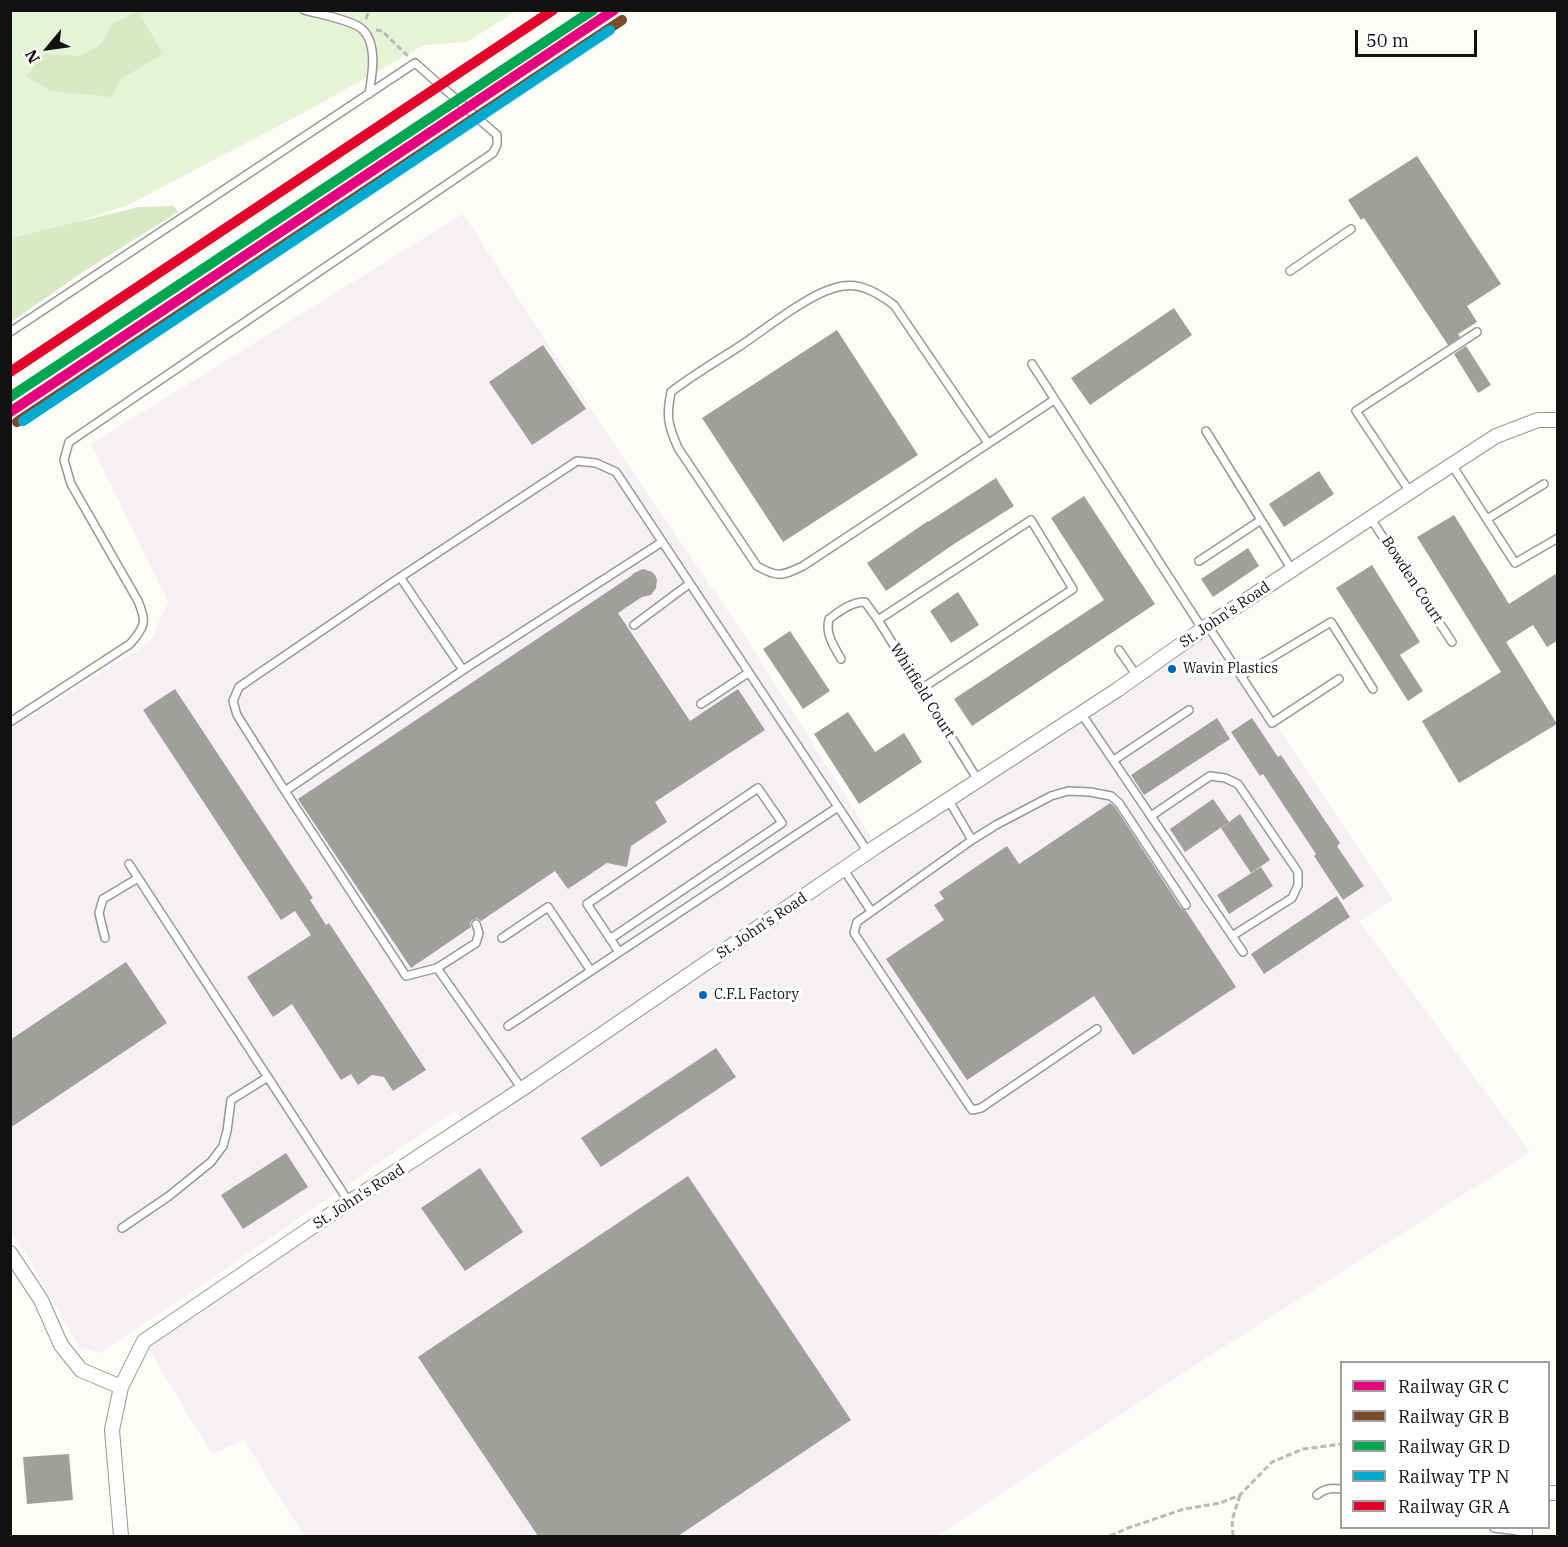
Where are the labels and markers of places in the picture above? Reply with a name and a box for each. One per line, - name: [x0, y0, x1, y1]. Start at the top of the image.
- place label: Wavin Plastics: [1183, 661, 1278, 677]
- marker: Wavin Plastics: [1166, 663, 1178, 675]
- place label: C.F.L Factory: [714, 987, 799, 1003]
- marker: C.F.L Factory: [697, 989, 709, 1001]

